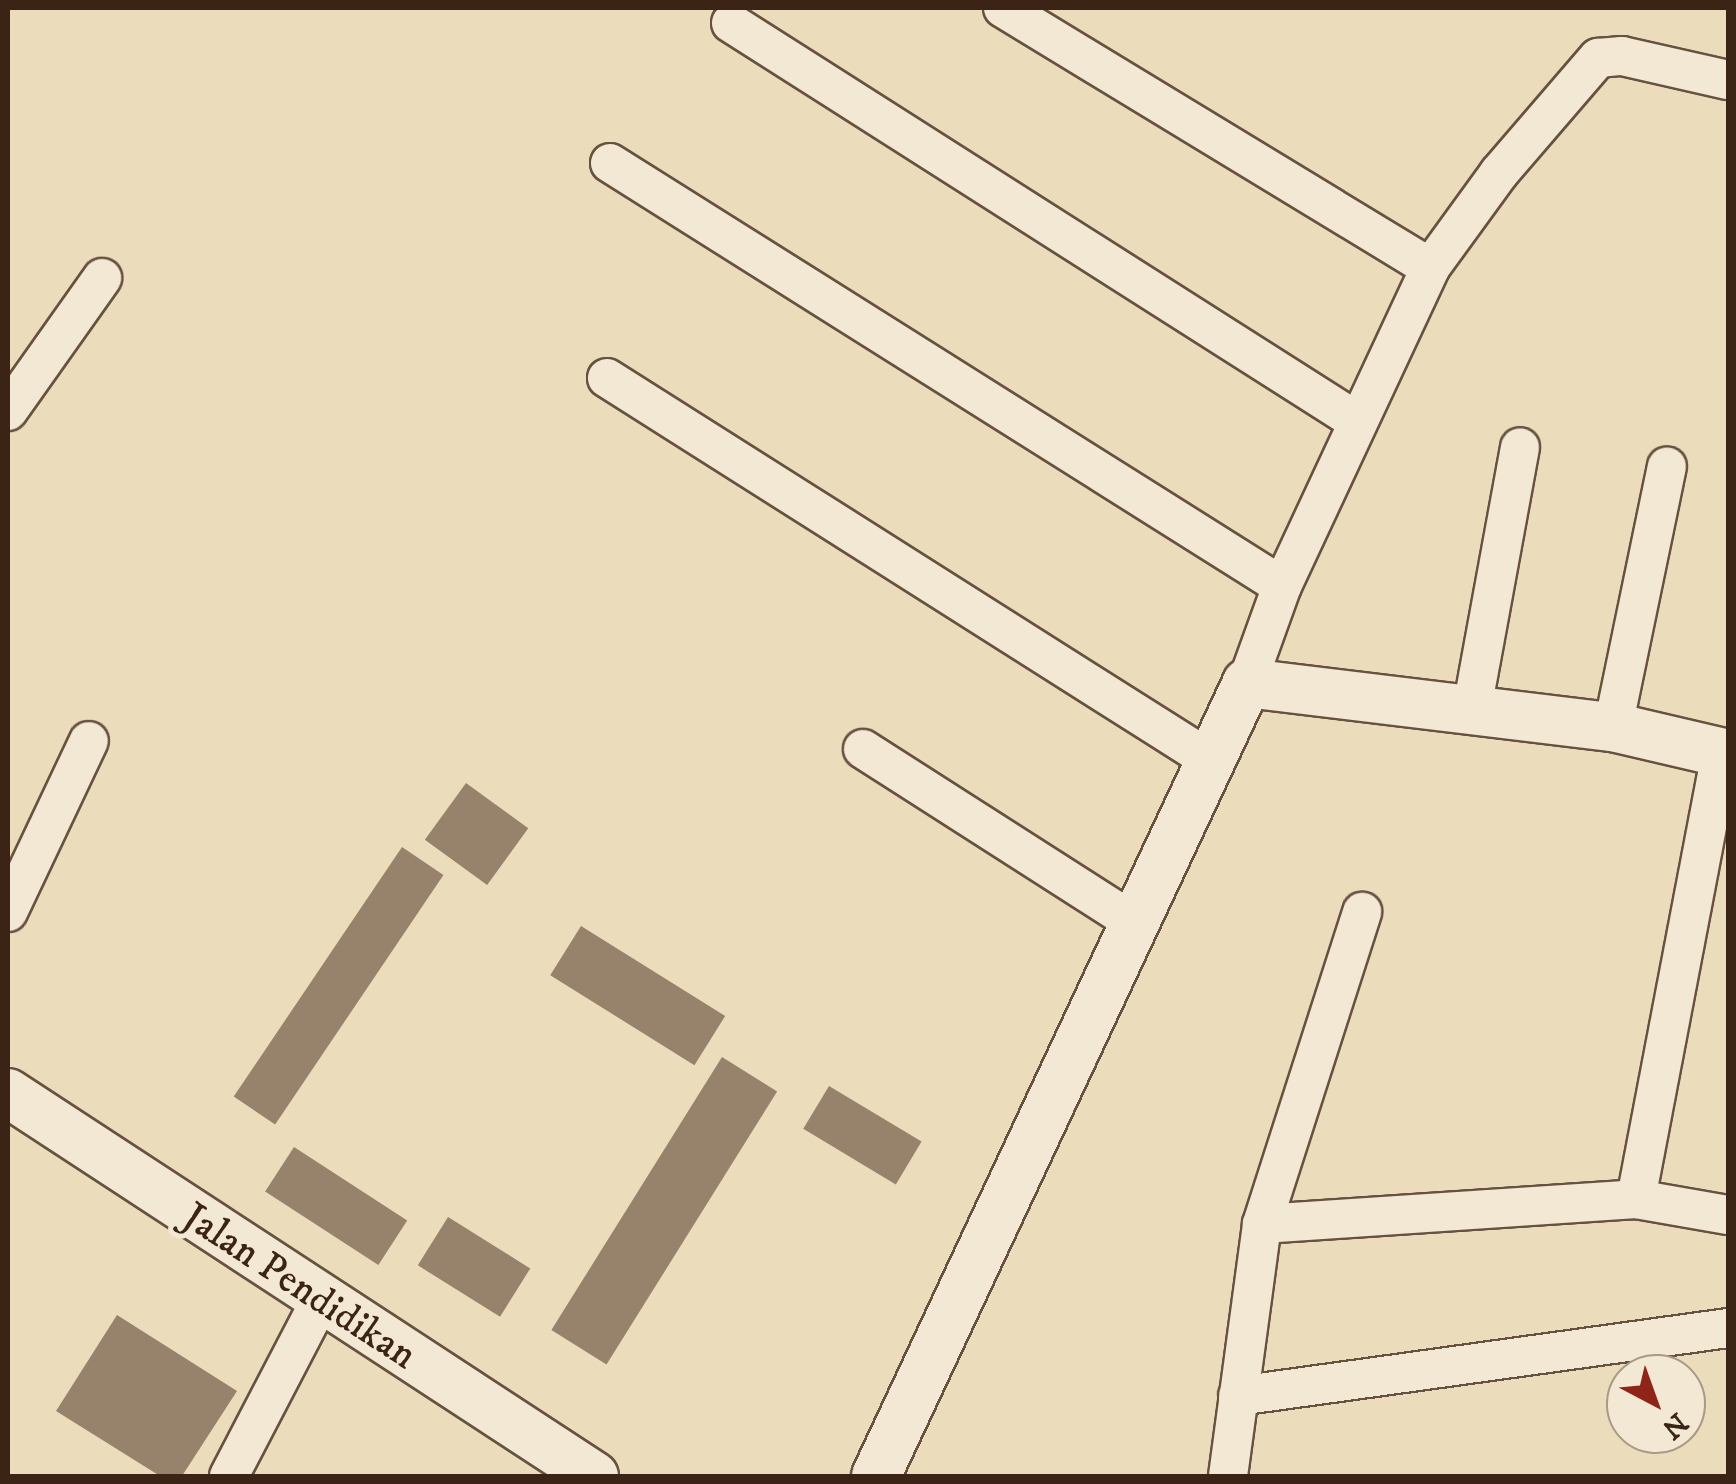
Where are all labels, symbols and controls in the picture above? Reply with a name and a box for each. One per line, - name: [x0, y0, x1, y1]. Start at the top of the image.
- street label: Jalan Pendidikan: [173, 1194, 425, 1380]
- north arrow: [1606, 1354, 1706, 1454]
- text: N: [1655, 1405, 1695, 1446]

